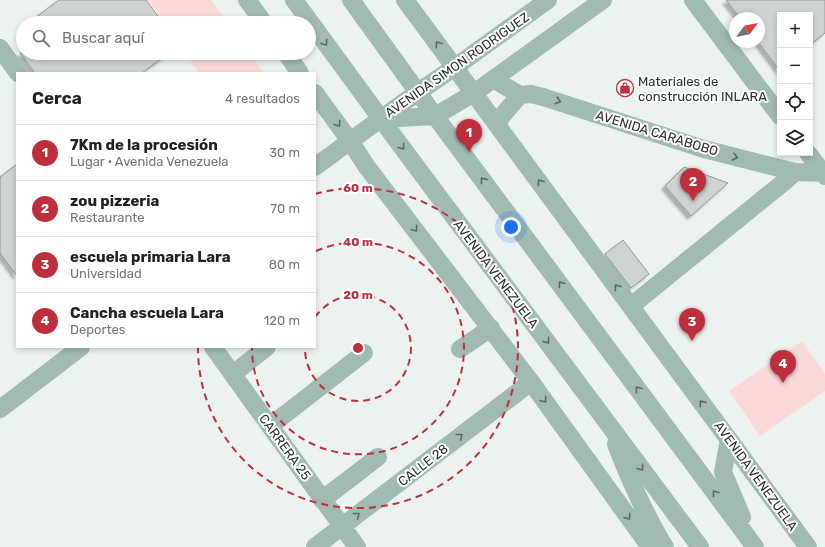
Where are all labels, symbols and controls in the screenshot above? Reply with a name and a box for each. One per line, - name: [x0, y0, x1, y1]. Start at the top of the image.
- street label: AVENIDA SIMON RODRIGUEZ: [382, 9, 532, 121]
- north arrow: [729, 12, 765, 48]
- map controls: [777, 12, 813, 156]
- button: +: [777, 12, 813, 48]
- search box: [16, 16, 316, 60]
- icon: search: [30, 27, 52, 49]
- text: Buscar aquí: [62, 29, 144, 47]
- one-way arrow: [320, 38, 327, 45]
- one-way arrow: [435, 41, 442, 48]
- button: −: [777, 48, 813, 84]
- place label: Materiales de construcción INLARA: [638, 74, 767, 104]
- shop icon: Materiales de construcción INLARA: [615, 78, 635, 98]
- button: locate: [777, 84, 813, 120]
- text: Cerca: [32, 88, 82, 108]
- text: 4 resultados: [225, 91, 300, 106]
- one-way arrow: [554, 97, 561, 105]
- street label: AVENIDA CARABOBO: [594, 107, 720, 159]
- pin: 1: [456, 119, 482, 152]
- one-way arrow: [333, 120, 340, 127]
- button: layers: [777, 120, 813, 156]
- text: 7Km de la procesión: [70, 136, 218, 154]
- one-way arrow: [397, 143, 404, 150]
- text: 1: [42, 145, 48, 160]
- text: 30 m: [269, 145, 300, 160]
- one-way arrow: [731, 152, 738, 161]
- text: Lugar · Avenida Venezuela: [70, 154, 228, 169]
- pin: 2: [680, 168, 706, 201]
- one-way arrow: [480, 177, 488, 184]
- one-way arrow: [537, 179, 545, 186]
- text: 60 m: [343, 181, 373, 195]
- text: zou pizzeria: [70, 192, 159, 210]
- text: 2: [41, 201, 49, 216]
- text: 70 m: [270, 201, 300, 216]
- text: Restaurante: [70, 210, 145, 225]
- street label: AVENIDA VENEZUELA: [451, 217, 542, 331]
- your location: [501, 217, 521, 237]
- one-way arrow: [410, 225, 417, 232]
- text: 40 m: [343, 235, 373, 249]
- text: escuela primaria Lara: [70, 248, 231, 266]
- text: 3: [41, 257, 49, 272]
- text: 80 m: [269, 257, 300, 272]
- text: Universidad: [70, 266, 142, 281]
- one-way arrow: [558, 282, 565, 289]
- one-way arrow: [615, 284, 622, 291]
- text: 20 m: [343, 288, 373, 302]
- text: Cancha escuela Lara: [70, 304, 224, 322]
- pin: 3: [679, 308, 705, 341]
- text: 4: [41, 313, 49, 328]
- text: 120 m: [264, 313, 300, 328]
- text: Deportes: [70, 322, 125, 337]
- one-way arrow: [542, 337, 549, 344]
- centre of rings: [351, 341, 365, 355]
- pin: 4: [770, 350, 796, 383]
- one-way arrow: [636, 386, 643, 393]
- one-way arrow: [539, 395, 546, 402]
- one-way arrow: [700, 400, 707, 407]
- street label: CARRERA 25: [256, 411, 314, 483]
- street label: AVENIDA VENEZUELA: [711, 419, 801, 534]
- one-way arrow: [456, 434, 463, 441]
- street label: CALLE 28: [395, 441, 451, 489]
- one-way arrow: [636, 464, 644, 471]
- one-way arrow: [713, 491, 720, 498]
- one-way arrow: [623, 512, 630, 519]
- one-way arrow: [353, 513, 360, 520]

